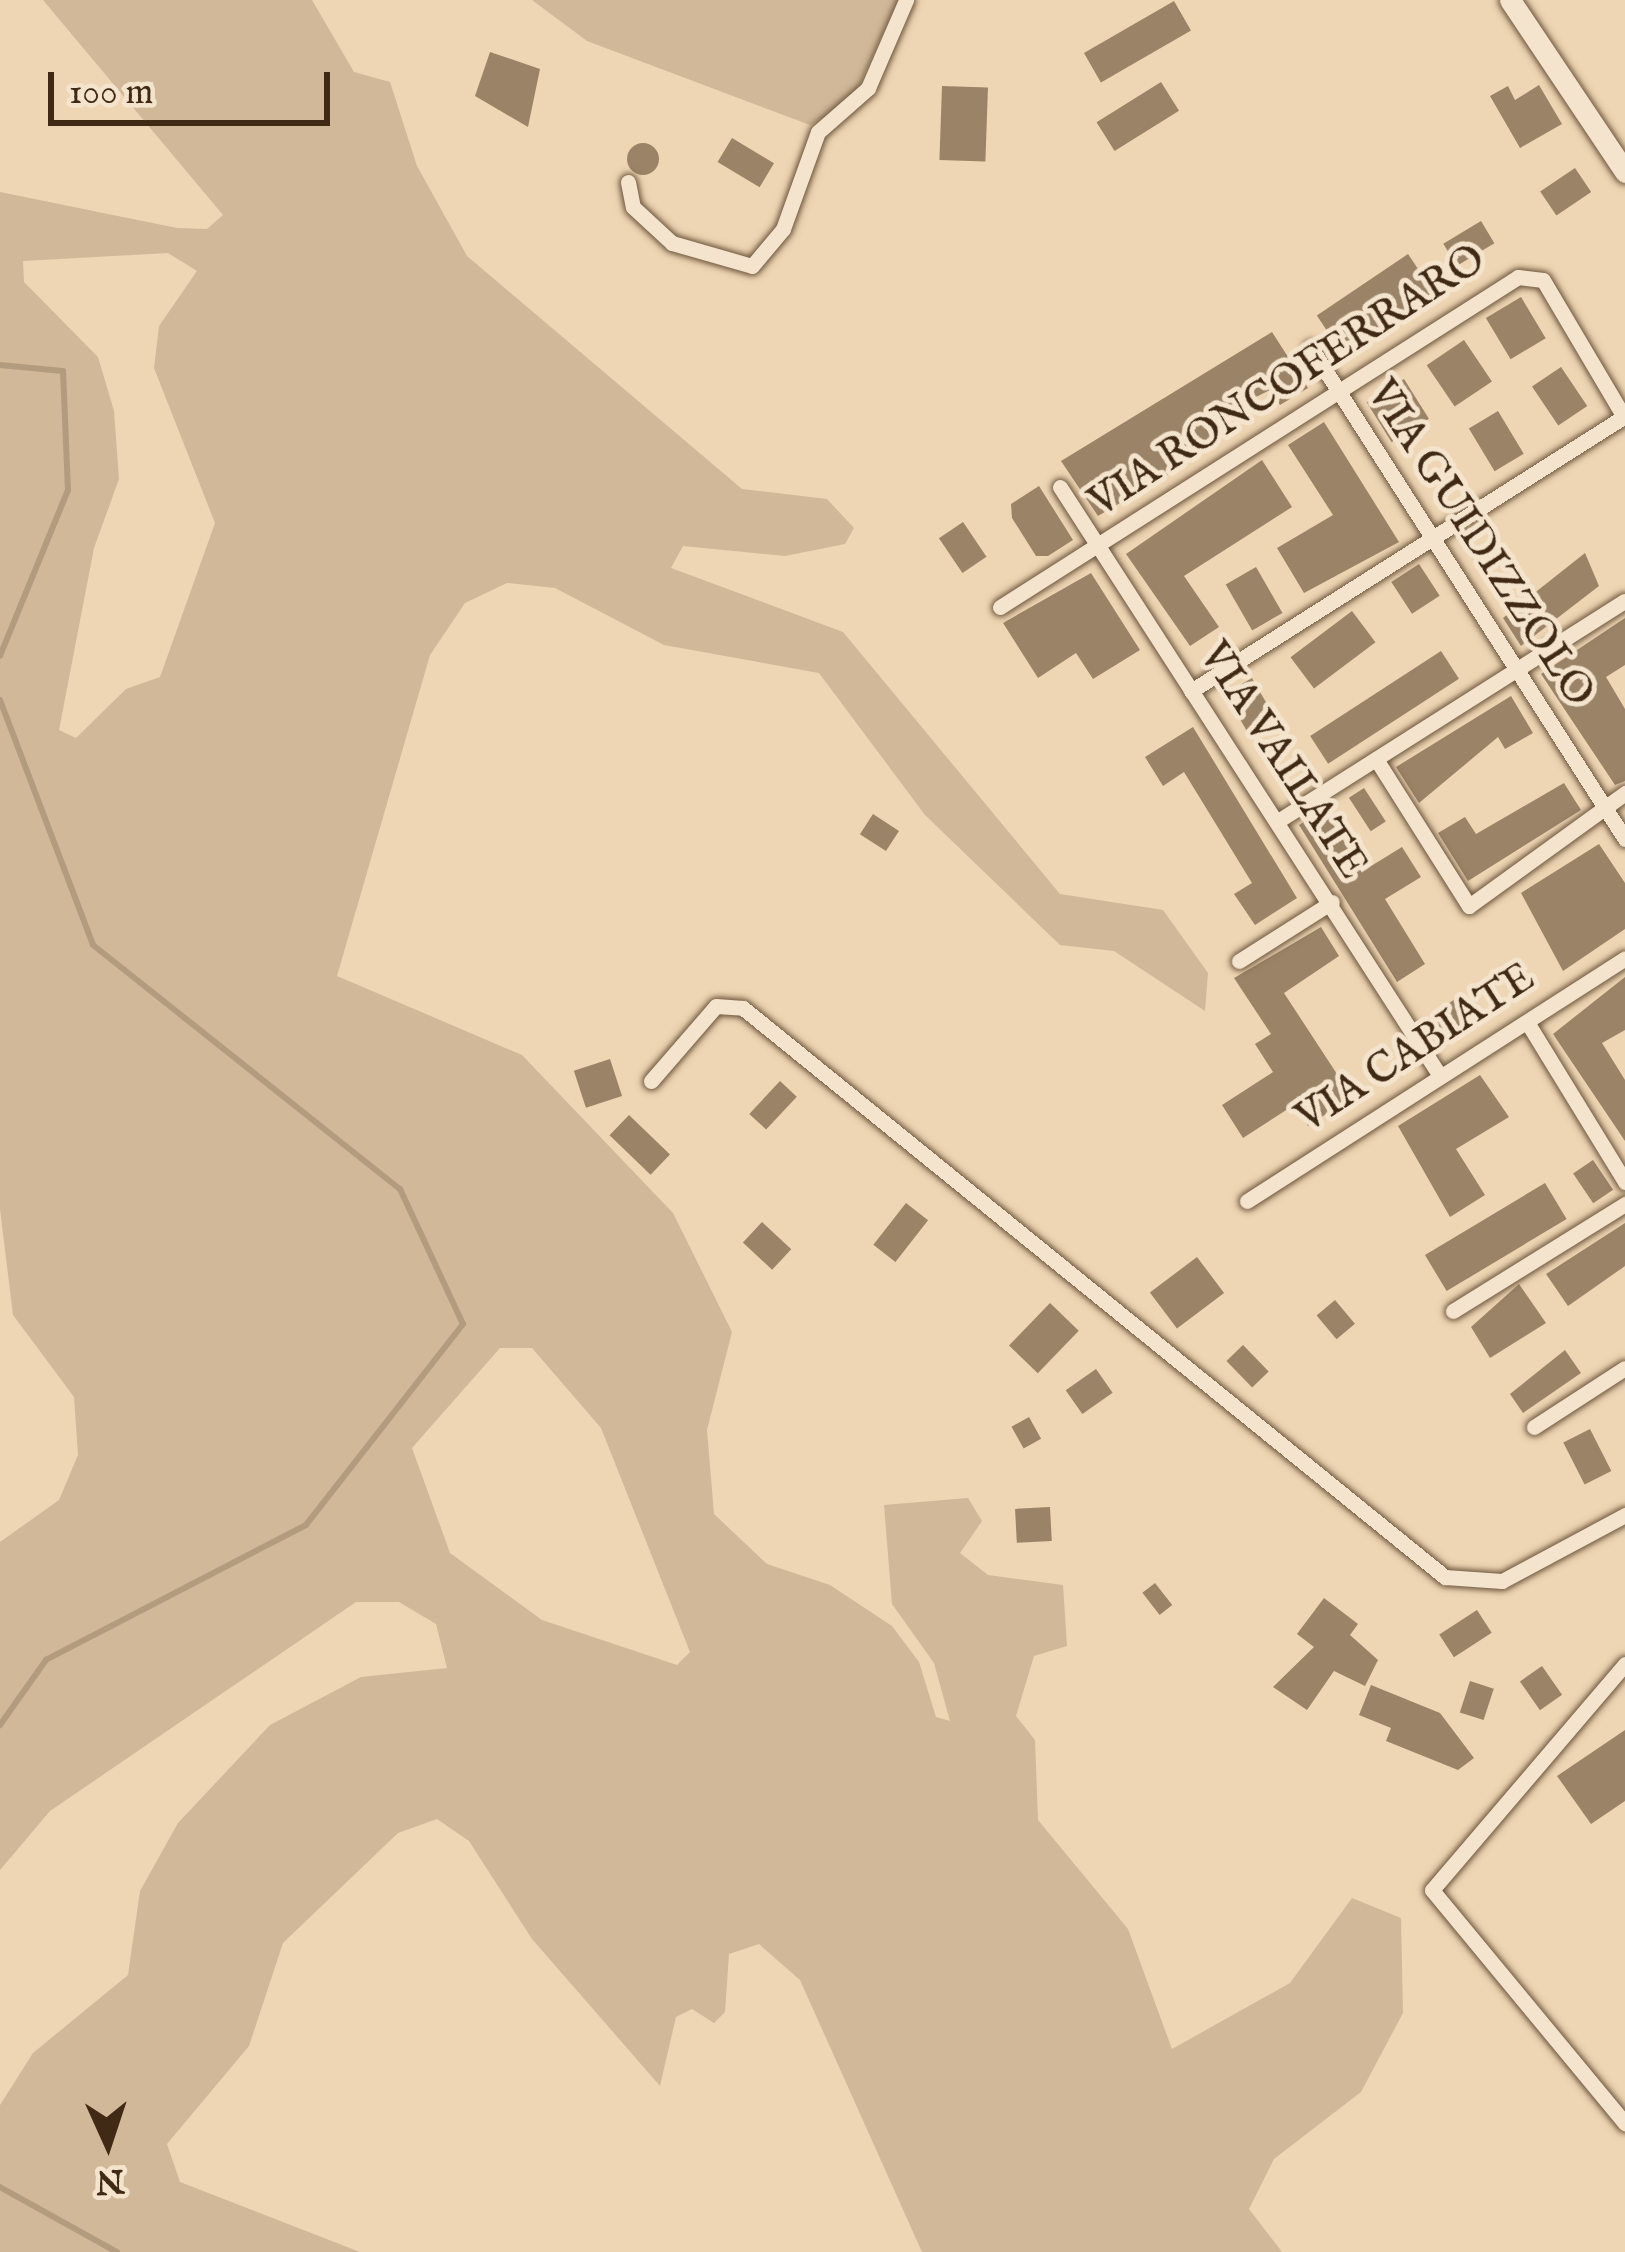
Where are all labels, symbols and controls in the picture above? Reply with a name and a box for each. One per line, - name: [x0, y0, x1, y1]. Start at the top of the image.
- scale bar: [54, 48, 336, 122]
- text: 100 m: [69, 70, 153, 116]
- street label: VIA RONCOFERRARO: [1080, 235, 1496, 529]
- street label: VIA GUIDIZZOLO: [1355, 371, 1603, 717]
- street label: VIA VAILATE: [1187, 633, 1377, 889]
- street label: VIA CABIATE: [1287, 953, 1545, 1145]
- north arrow: [48, 2084, 168, 2204]
- text: N: [95, 2158, 125, 2202]

